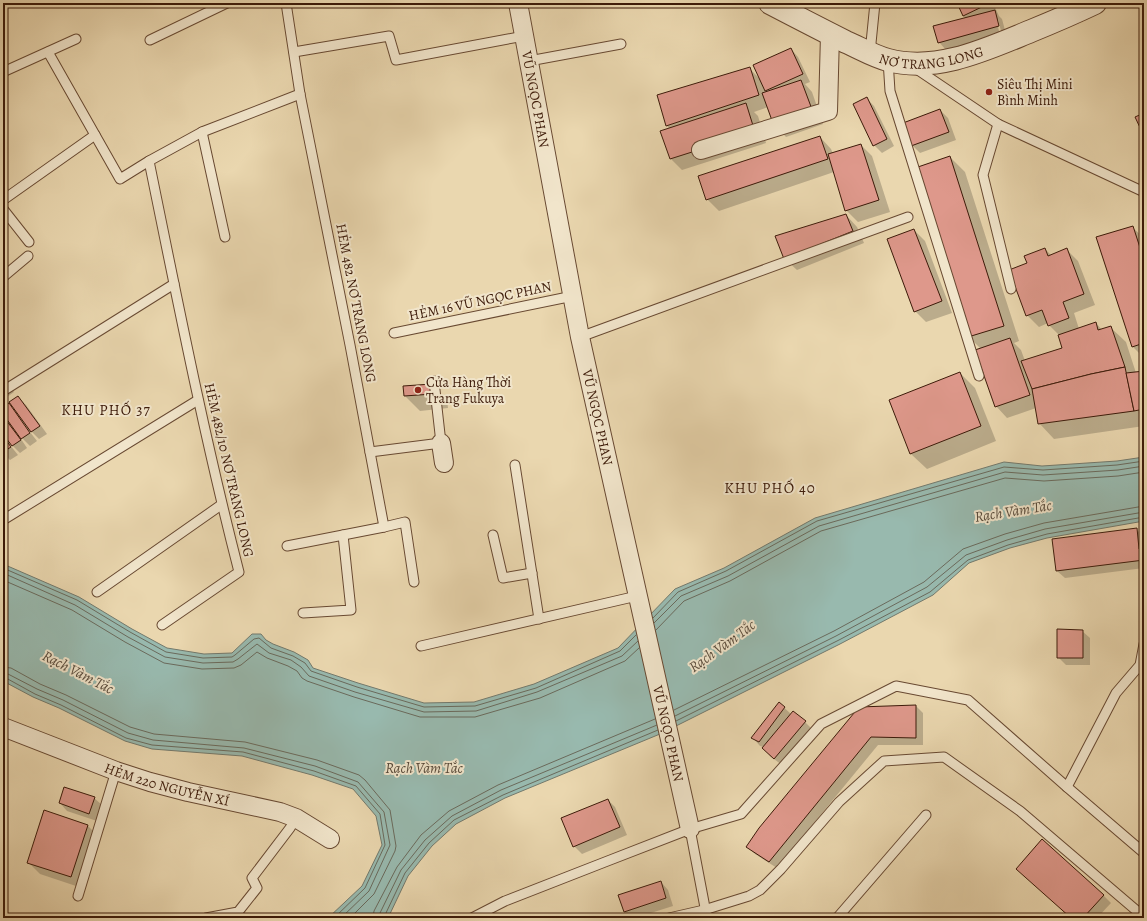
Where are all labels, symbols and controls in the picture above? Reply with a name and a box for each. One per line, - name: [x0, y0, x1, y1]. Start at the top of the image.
- street label: NƠ TRANG LONG: [877, 41, 986, 73]
- street label: VŨ NGỌC PHAN: [517, 48, 554, 149]
- place label: Siêu Thị Mini Bình Minh: [997, 75, 1073, 110]
- marker: Siêu Thị Mini Bình Minh: [984, 87, 994, 97]
- street label: HẺM 482 NƠ TRANG LONG: [331, 222, 381, 384]
- street label: HẺM 16 VŨ NGỌC PHAN: [407, 277, 553, 325]
- street label: VŨ NGỌC PHAN: [578, 366, 618, 467]
- place label: Cửa Hàng Thời Trang Fukuya: [426, 373, 511, 408]
- street label: HẺM 482/10 NƠ TRANG LONG: [200, 381, 258, 559]
- marker: Cửa Hàng Thời Trang Fukuya: [413, 385, 423, 395]
- district label: KHU PHỐ 37: [61, 400, 151, 420]
- district label: KHU PHỐ 40: [724, 478, 816, 498]
- water label: Rạch Vàm Tắc: [973, 495, 1054, 527]
- water label: Rạch Vàm Tắc: [685, 615, 760, 677]
- water label: Rạch Vàm Tắc: [39, 646, 118, 699]
- street label: VŨ NGỌC PHAN: [648, 683, 689, 783]
- street label: HẺM 220 NGUYỄN XÍ: [102, 758, 231, 810]
- water label: Rạch Vàm Tắc: [385, 758, 464, 778]

